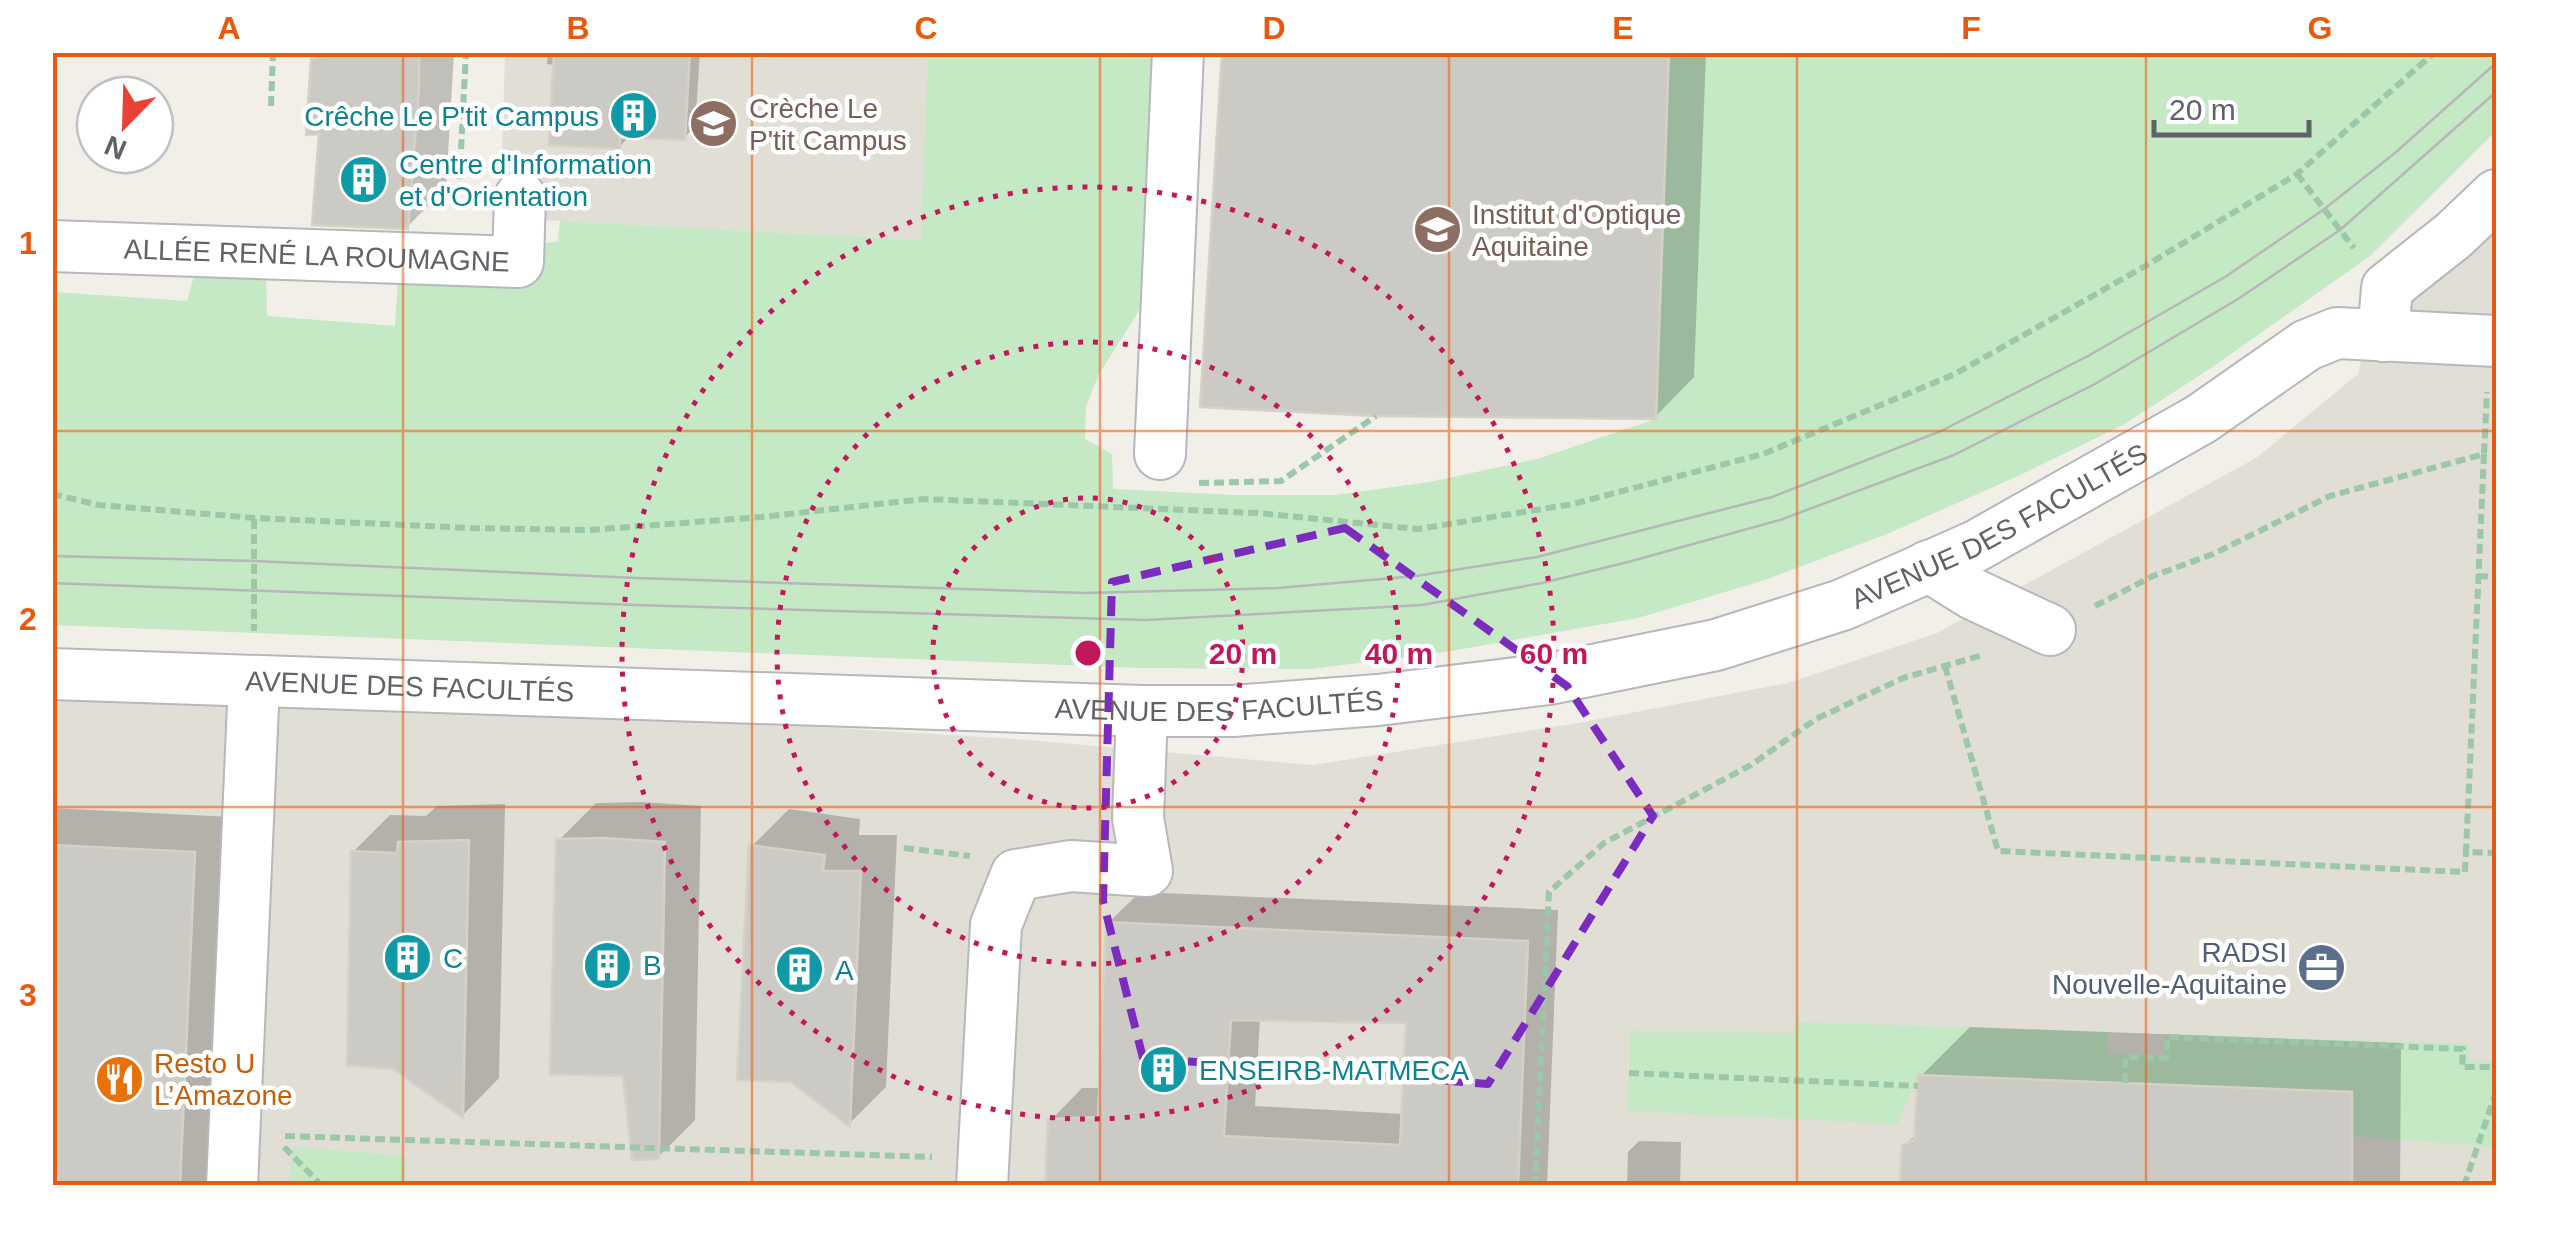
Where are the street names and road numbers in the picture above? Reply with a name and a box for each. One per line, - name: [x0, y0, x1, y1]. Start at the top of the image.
- street label: ALLÉE RENÉ LA ROUMAGNE: [123, 233, 510, 278]
- street label: AVENUE DES FACULTÉS: [1847, 438, 2153, 615]
- street label: AVENUE DES FACULTÉS: [245, 666, 575, 708]
- street label: AVENUE DES FACULTÉS: [1054, 685, 1385, 727]

